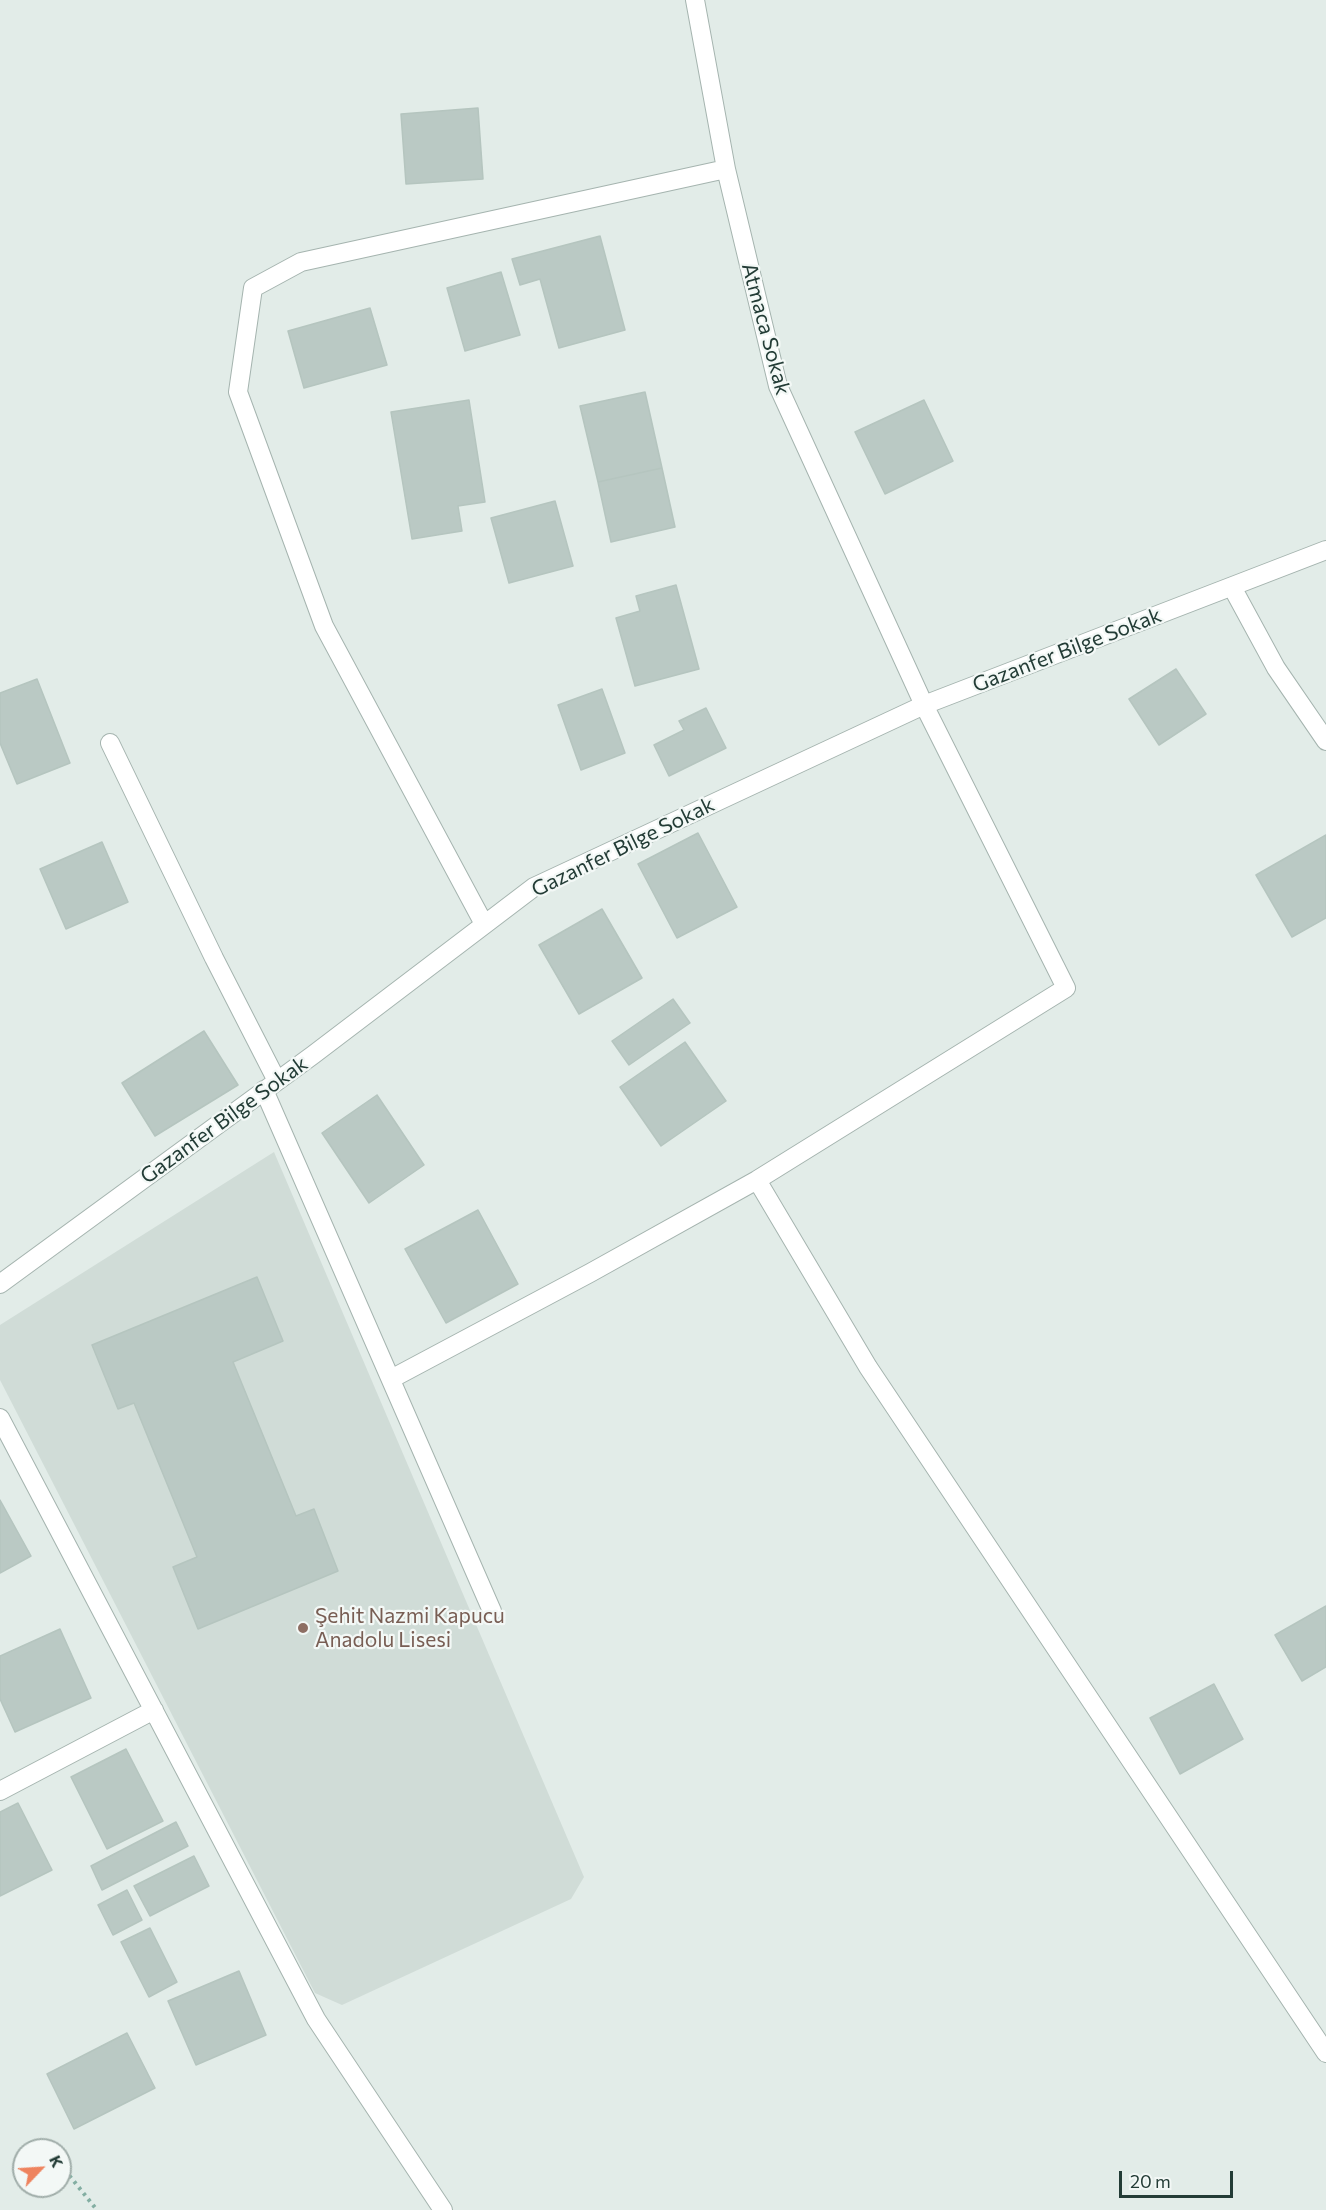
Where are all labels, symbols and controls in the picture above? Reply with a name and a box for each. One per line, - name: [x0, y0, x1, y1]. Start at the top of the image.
- street label: Atmaca Sokak: [736, 260, 796, 398]
- street label: Gazanfer Bilge Sokak: [969, 602, 1165, 698]
- street label: Gazanfer Bilge Sokak: [527, 792, 719, 902]
- street label: Gazanfer Bilge Sokak: [136, 1051, 312, 1189]
- place label: Şehit Nazmi Kapucu Anadolu Lisesi: [315, 1603, 505, 1653]
- marker: Şehit Nazmi Kapucu Anadolu Lisesi: [296, 1621, 310, 1635]
- north arrow: [12, 2138, 72, 2198]
- text: K: [46, 2152, 68, 2170]
- scale bar: [1122, 2159, 1236, 2197]
- text: 20 m: [1130, 2170, 1171, 2192]

